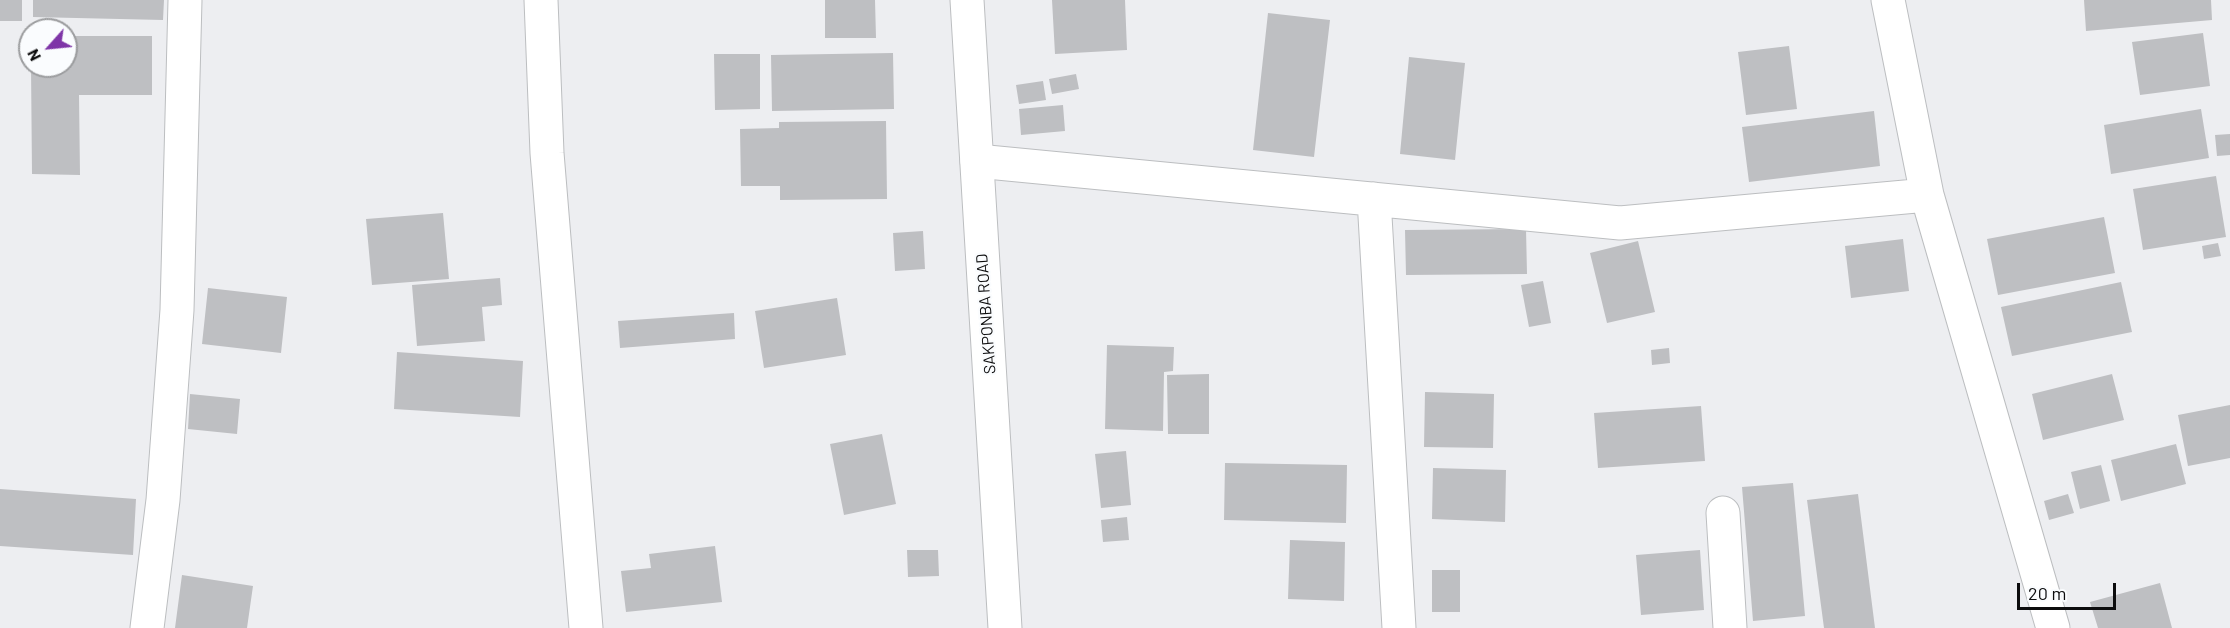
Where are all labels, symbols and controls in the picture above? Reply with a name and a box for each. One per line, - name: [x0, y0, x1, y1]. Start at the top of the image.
- north arrow: [18, 18, 78, 78]
- text: N: [22, 46, 44, 65]
- street label: SAKPONBA ROAD: [972, 253, 1000, 375]
- scale bar: [2020, 571, 2119, 609]
- text: 20 m: [2028, 582, 2066, 604]

